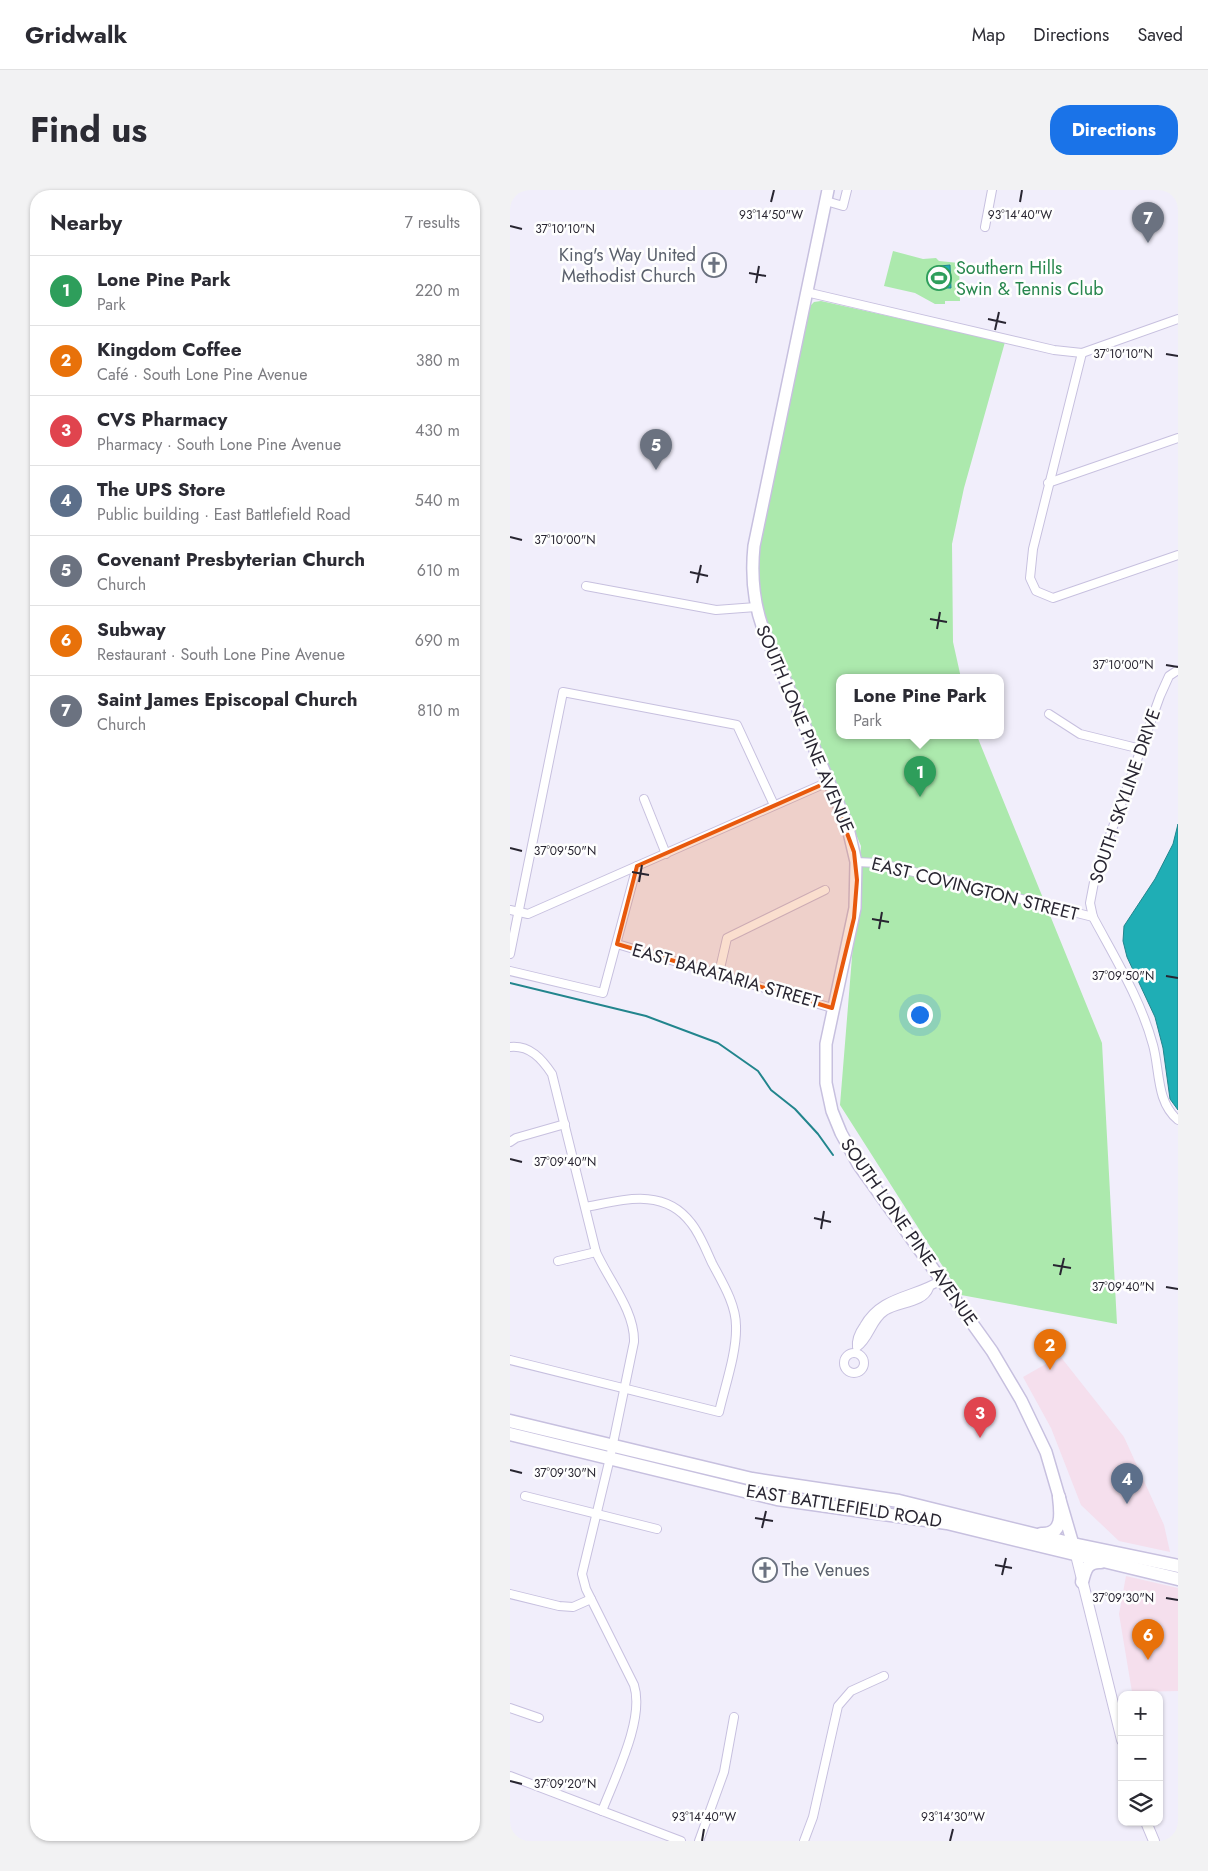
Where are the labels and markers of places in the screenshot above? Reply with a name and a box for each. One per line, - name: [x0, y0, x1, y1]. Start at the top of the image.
- pin: 7: [1132, 202, 1164, 243]
- place label: King's Way United Methodist Church: [559, 242, 696, 289]
- church icon: King's Way United Methodist Church: [701, 252, 727, 278]
- place label: Southern Hills Swin & Tennis Club: [956, 255, 1103, 302]
- sports icon: Southern Hills Swin & Tennis Club: [926, 265, 952, 291]
- pin: 5: [640, 429, 672, 470]
- pin: 1: [904, 756, 936, 797]
- pin: 2: [1034, 1329, 1066, 1370]
- pin: 3: [964, 1397, 996, 1438]
- pin: 4: [1111, 1463, 1143, 1504]
- church icon: The Venues: [752, 1557, 778, 1583]
- place label: The Venues: [782, 1557, 870, 1583]
- pin: 6: [1132, 1619, 1164, 1660]

